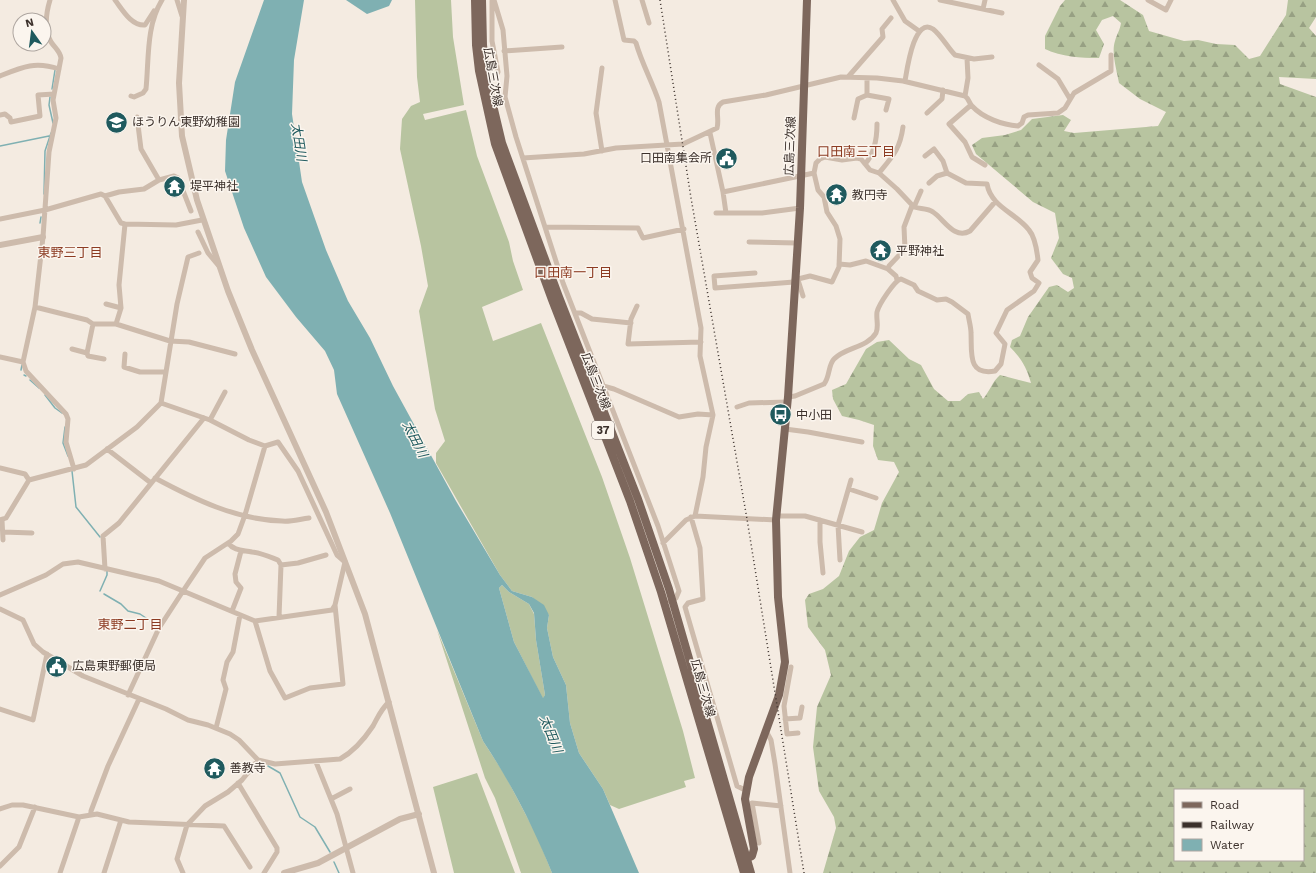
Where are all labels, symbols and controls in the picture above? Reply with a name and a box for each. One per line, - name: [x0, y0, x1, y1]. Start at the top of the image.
- north arrow: [12, 12, 52, 52]
- text: N: [24, 15, 35, 30]
- street label: 広島三次線: [481, 46, 505, 108]
- school or university icon: ほうりん東野幼稚園: [103, 109, 129, 135]
- place label: ほうりん東野幼稚園: [132, 115, 240, 129]
- street label: 広島三次線: [782, 116, 798, 176]
- water label: 太田川: [289, 122, 310, 164]
- district label: 口田南三丁目: [817, 144, 895, 159]
- public building icon: 口田南集会所: [714, 145, 740, 171]
- place label: 口田南集会所: [640, 151, 712, 165]
- temple icon: 堤平神社: [161, 173, 187, 199]
- place label: 堤平神社: [190, 179, 238, 193]
- temple icon: 教円寺: [823, 182, 849, 208]
- place label: 教円寺: [852, 188, 888, 202]
- temple icon: 平野神社: [868, 238, 894, 264]
- place label: 平野神社: [896, 244, 944, 258]
- district label: 東野三丁目: [37, 245, 103, 260]
- district label: 口田南一丁目: [534, 265, 612, 280]
- street label: 広島三次線: [579, 350, 613, 412]
- bus stop icon: 中小田: [768, 402, 794, 428]
- place label: 中小田: [796, 408, 832, 422]
- water label: 太田川: [399, 418, 431, 462]
- road number: 37: [592, 421, 614, 439]
- district label: 東野二丁目: [97, 617, 163, 632]
- public building icon: 広島東野郵便局: [43, 653, 69, 679]
- street label: 広島三次線: [688, 657, 718, 719]
- place label: 広島東野郵便局: [72, 659, 156, 673]
- water label: 太田川: [537, 713, 566, 757]
- temple icon: 善教寺: [202, 755, 228, 781]
- place label: 善教寺: [230, 761, 266, 775]
- legend: [1174, 789, 1304, 861]
- text: Road: [1210, 798, 1239, 812]
- text: Railway: [1210, 818, 1255, 832]
- text: Water: [1210, 838, 1245, 852]

